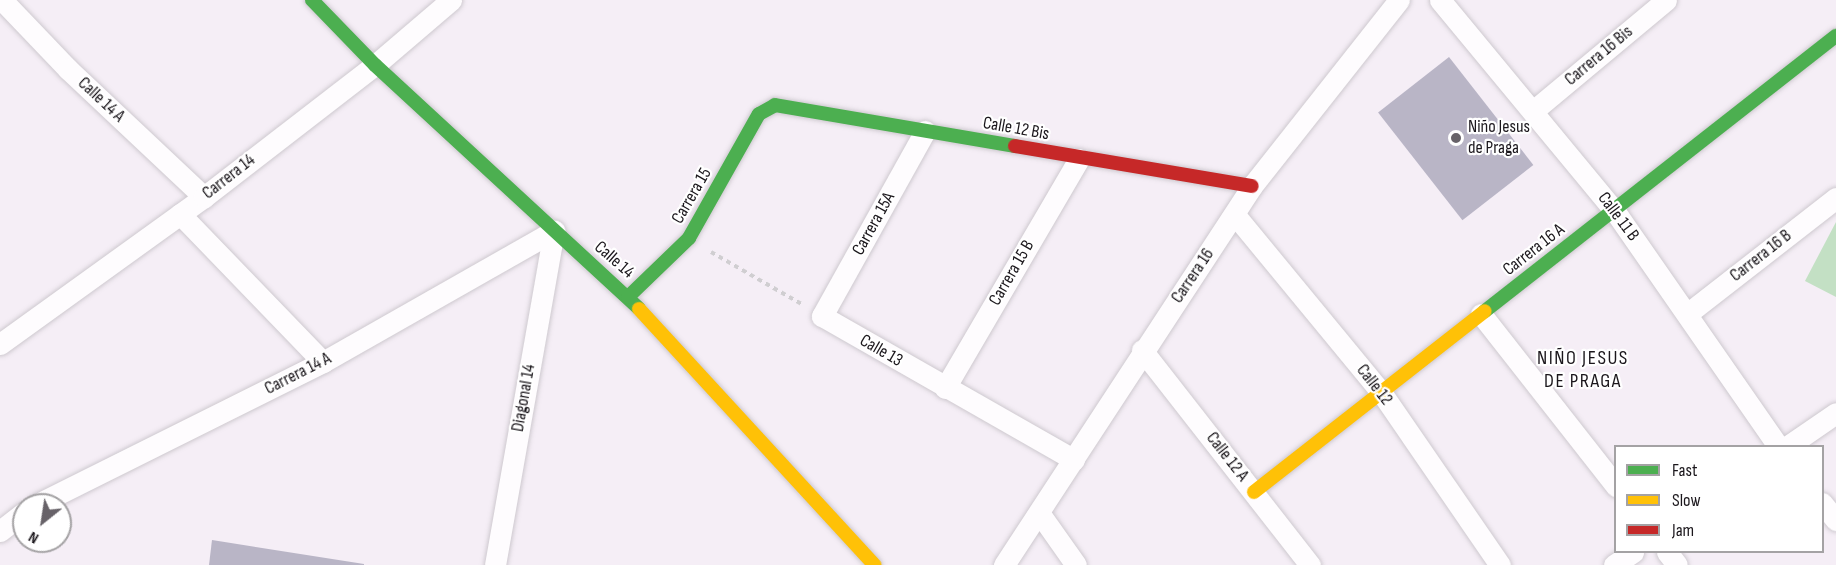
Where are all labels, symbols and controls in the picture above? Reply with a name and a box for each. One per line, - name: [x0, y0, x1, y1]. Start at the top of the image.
- street label: Carrera 16 Bis: [1561, 21, 1637, 91]
- street label: Calle 14 A: [73, 73, 129, 127]
- street label: Calle 12 Bis: [981, 113, 1051, 145]
- place label: Niño Jesus de Praga: [1468, 117, 1530, 160]
- marker: Niño Jesus de Praga: [1449, 131, 1463, 145]
- street label: Carrera 14: [198, 150, 260, 204]
- street label: Carrera 15: [667, 164, 717, 228]
- street label: Calle 11 B: [1593, 188, 1643, 246]
- street label: Carrera 15A: [848, 189, 900, 259]
- street label: Carrera 16 A: [1499, 219, 1569, 281]
- street label: Carrera 16 B: [1726, 225, 1796, 287]
- street label: Calle 14: [590, 237, 638, 283]
- street label: Carrera 15 B: [985, 237, 1039, 309]
- street label: Carrera 16: [1167, 244, 1219, 308]
- street label: Calle 13: [856, 330, 906, 372]
- district label: NIÑO JESUS DE PRAGA: [1537, 346, 1629, 393]
- street label: Carrera 14 A: [261, 348, 335, 400]
- street label: Calle 12: [1351, 360, 1397, 410]
- street label: Diagonal 14: [507, 362, 541, 434]
- street label: Calle 12 A: [1201, 428, 1253, 486]
- legend: [1614, 445, 1824, 553]
- text: Fast: [1672, 460, 1697, 481]
- text: Slow: [1672, 490, 1701, 511]
- north arrow: [12, 493, 72, 553]
- text: Jam: [1672, 520, 1694, 541]
- text: N: [25, 527, 42, 548]

